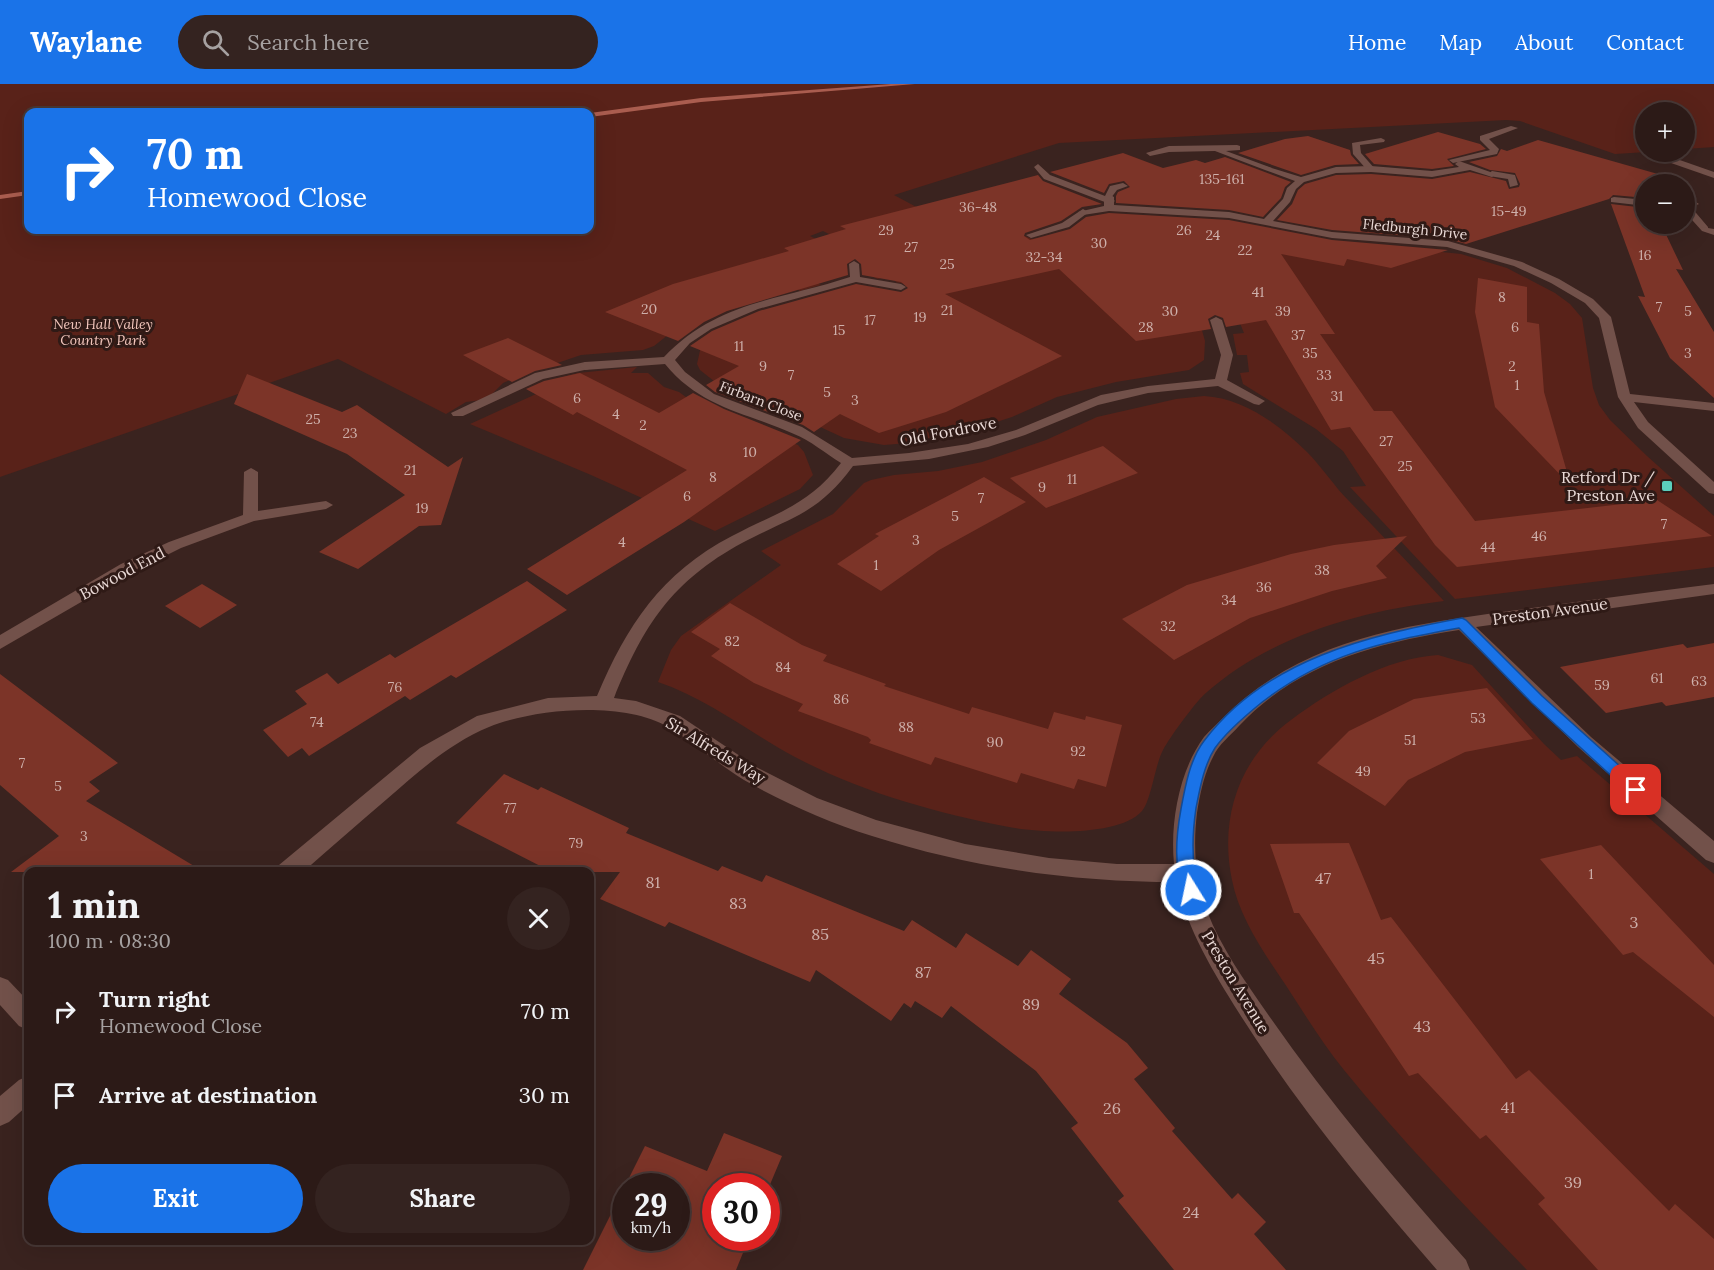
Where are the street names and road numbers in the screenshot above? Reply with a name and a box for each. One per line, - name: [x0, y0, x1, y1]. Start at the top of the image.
- street label: Fledburgh Drive: [1362, 215, 1469, 243]
- street label: Firbarn Close: [717, 377, 805, 425]
- street label: Old Fordrove: [898, 412, 998, 450]
- street label: Bowood End: [76, 542, 168, 604]
- street label: Preston Avenue: [1491, 593, 1609, 629]
- street label: Sir Alfreds Way: [662, 712, 770, 788]
- street label: Preston Avenue: [1197, 927, 1275, 1037]

